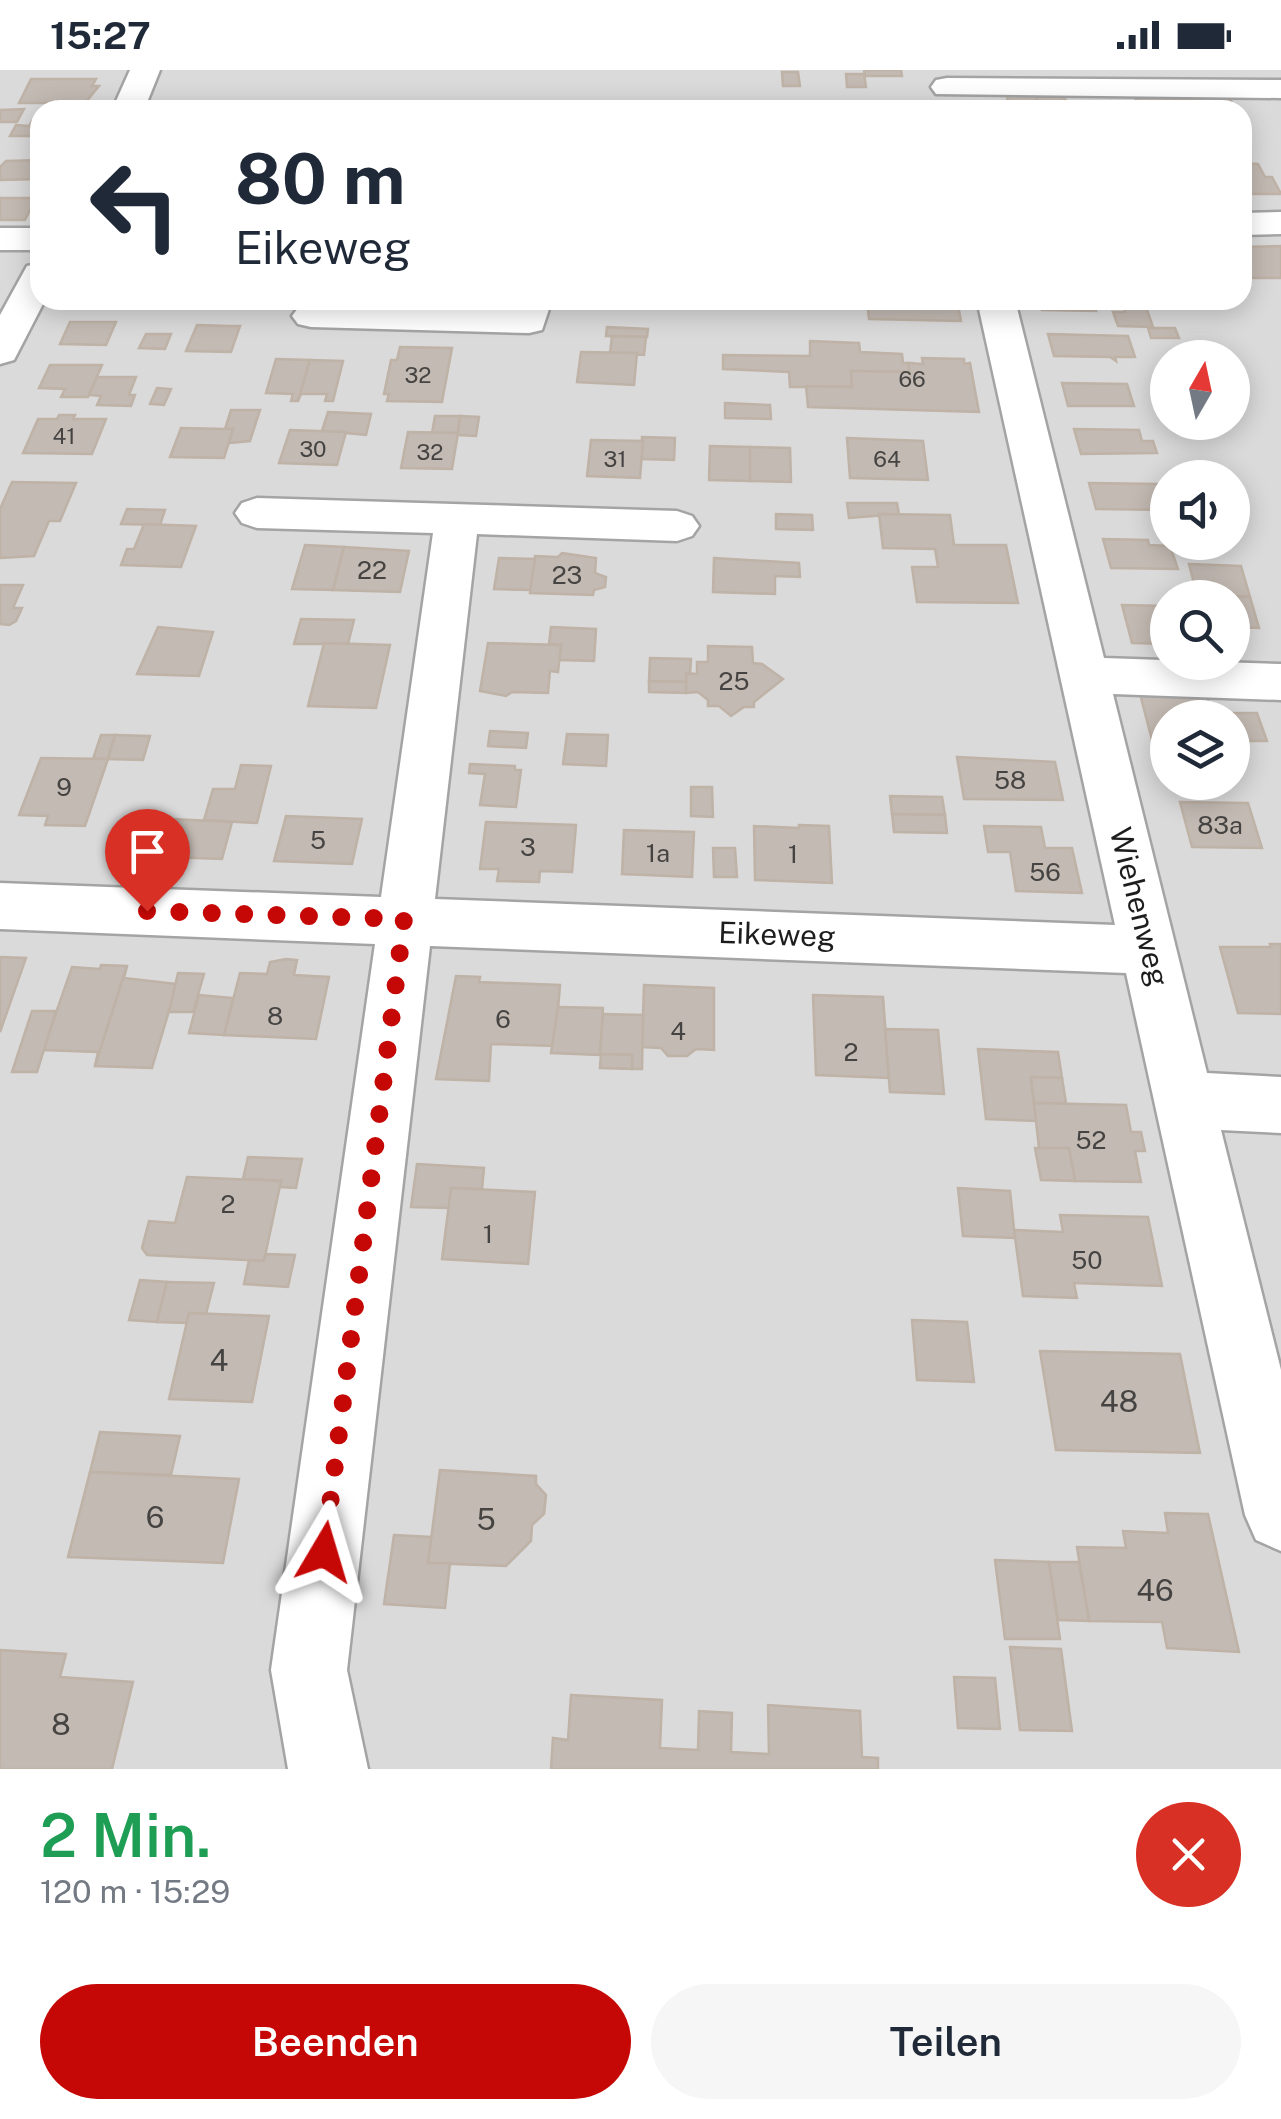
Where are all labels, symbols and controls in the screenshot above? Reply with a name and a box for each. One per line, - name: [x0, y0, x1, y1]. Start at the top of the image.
- text: 15:27: [50, 13, 151, 58]
- text: 80 m: [235, 137, 405, 220]
- icon: left: [70, 140, 200, 270]
- text: Eikeweg: [235, 221, 411, 274]
- north arrow: [1150, 340, 1250, 440]
- map controls: [1150, 340, 1250, 800]
- house number: 32: [405, 362, 431, 388]
- house number: 66: [898, 366, 926, 392]
- house number: 41: [53, 423, 75, 449]
- house number: 30: [299, 436, 327, 462]
- house number: 32: [417, 439, 443, 465]
- house number: 31: [604, 446, 626, 472]
- house number: 64: [873, 446, 901, 472]
- button: sound: [1150, 460, 1250, 560]
- house number: 22: [357, 555, 387, 585]
- house number: 23: [552, 560, 582, 590]
- button: search: [1150, 580, 1250, 680]
- house number: 25: [719, 666, 749, 696]
- button: layers: [1150, 700, 1250, 800]
- house number: 58: [994, 765, 1026, 795]
- house number: 9: [56, 772, 72, 802]
- pin: [105, 809, 190, 912]
- house number: 83a: [1197, 810, 1243, 840]
- street label: Wiehenweg: [1103, 823, 1177, 990]
- icon: arrive: [120, 824, 175, 879]
- house number: 5: [310, 825, 326, 855]
- house number: 3: [520, 832, 536, 862]
- house number: 1a: [646, 838, 670, 868]
- house number: 1: [788, 839, 798, 869]
- house number: 56: [1029, 857, 1061, 887]
- street label: Eikeweg: [718, 914, 836, 954]
- house number: 8: [267, 1001, 283, 1031]
- house number: 6: [495, 1004, 511, 1034]
- house number: 4: [670, 1016, 686, 1046]
- house number: 2: [844, 1037, 858, 1067]
- house number: 52: [1076, 1125, 1106, 1155]
- house number: 2: [221, 1189, 235, 1219]
- house number: 1: [483, 1219, 493, 1249]
- house number: 50: [1071, 1245, 1103, 1275]
- house number: 4: [210, 1342, 228, 1378]
- house number: 48: [1100, 1383, 1138, 1419]
- house number: 6: [146, 1499, 164, 1535]
- position arrow: [272, 1500, 376, 1604]
- house number: 5: [476, 1501, 496, 1537]
- house number: 46: [1136, 1572, 1174, 1608]
- house number: 8: [51, 1706, 71, 1742]
- text: 2 Min.: [40, 1800, 211, 1871]
- button: close: [1136, 1802, 1241, 1907]
- text: 120 m · 15:29: [40, 1873, 230, 1910]
- button: Beenden: [40, 1984, 631, 2099]
- button: Teilen: [651, 1984, 1241, 2099]

